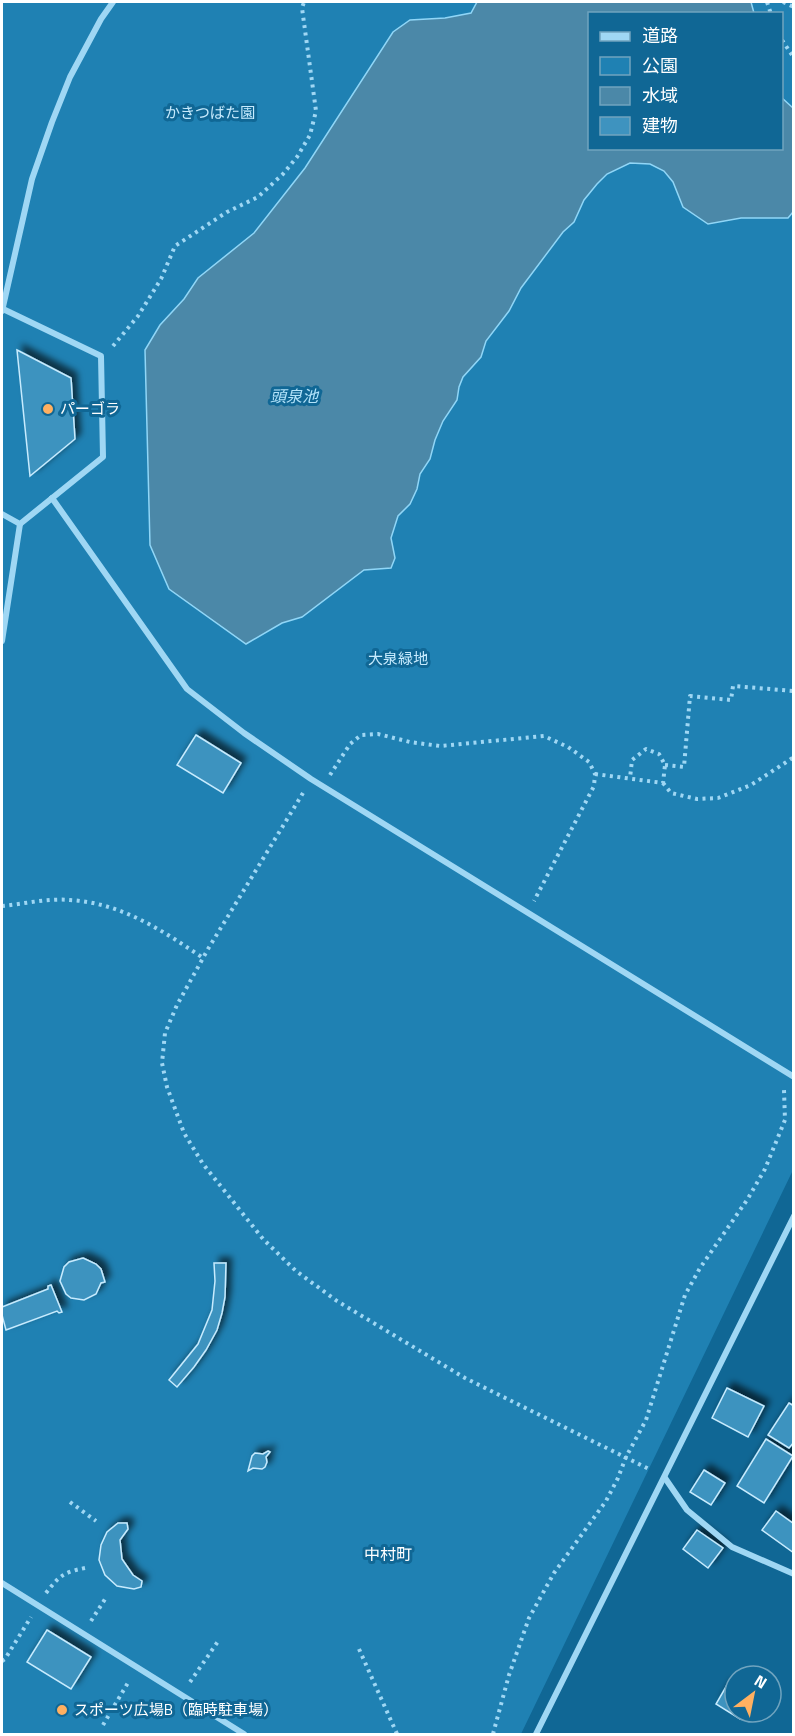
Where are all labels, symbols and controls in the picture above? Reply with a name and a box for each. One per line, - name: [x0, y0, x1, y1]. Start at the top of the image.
- legend: [588, 12, 783, 150]
- text: 道路: [642, 22, 678, 49]
- text: 公園: [642, 52, 678, 79]
- text: 水域: [642, 82, 678, 109]
- park label: かきつばた園: [165, 101, 255, 124]
- text: 建物: [642, 112, 678, 139]
- water label: 頭泉池: [270, 384, 320, 408]
- place label: パーゴラ: [60, 397, 120, 420]
- marker: パーゴラ: [41, 402, 55, 416]
- park label: 大泉緑地: [368, 647, 428, 670]
- district label: 中村町: [364, 1542, 412, 1566]
- north arrow: [723, 1664, 783, 1724]
- text: N: [750, 1668, 772, 1694]
- place label: スポーツ広場B（臨時駐車場）: [74, 1698, 278, 1721]
- marker: スポーツ広場B（臨時駐車場）: [55, 1703, 69, 1717]

